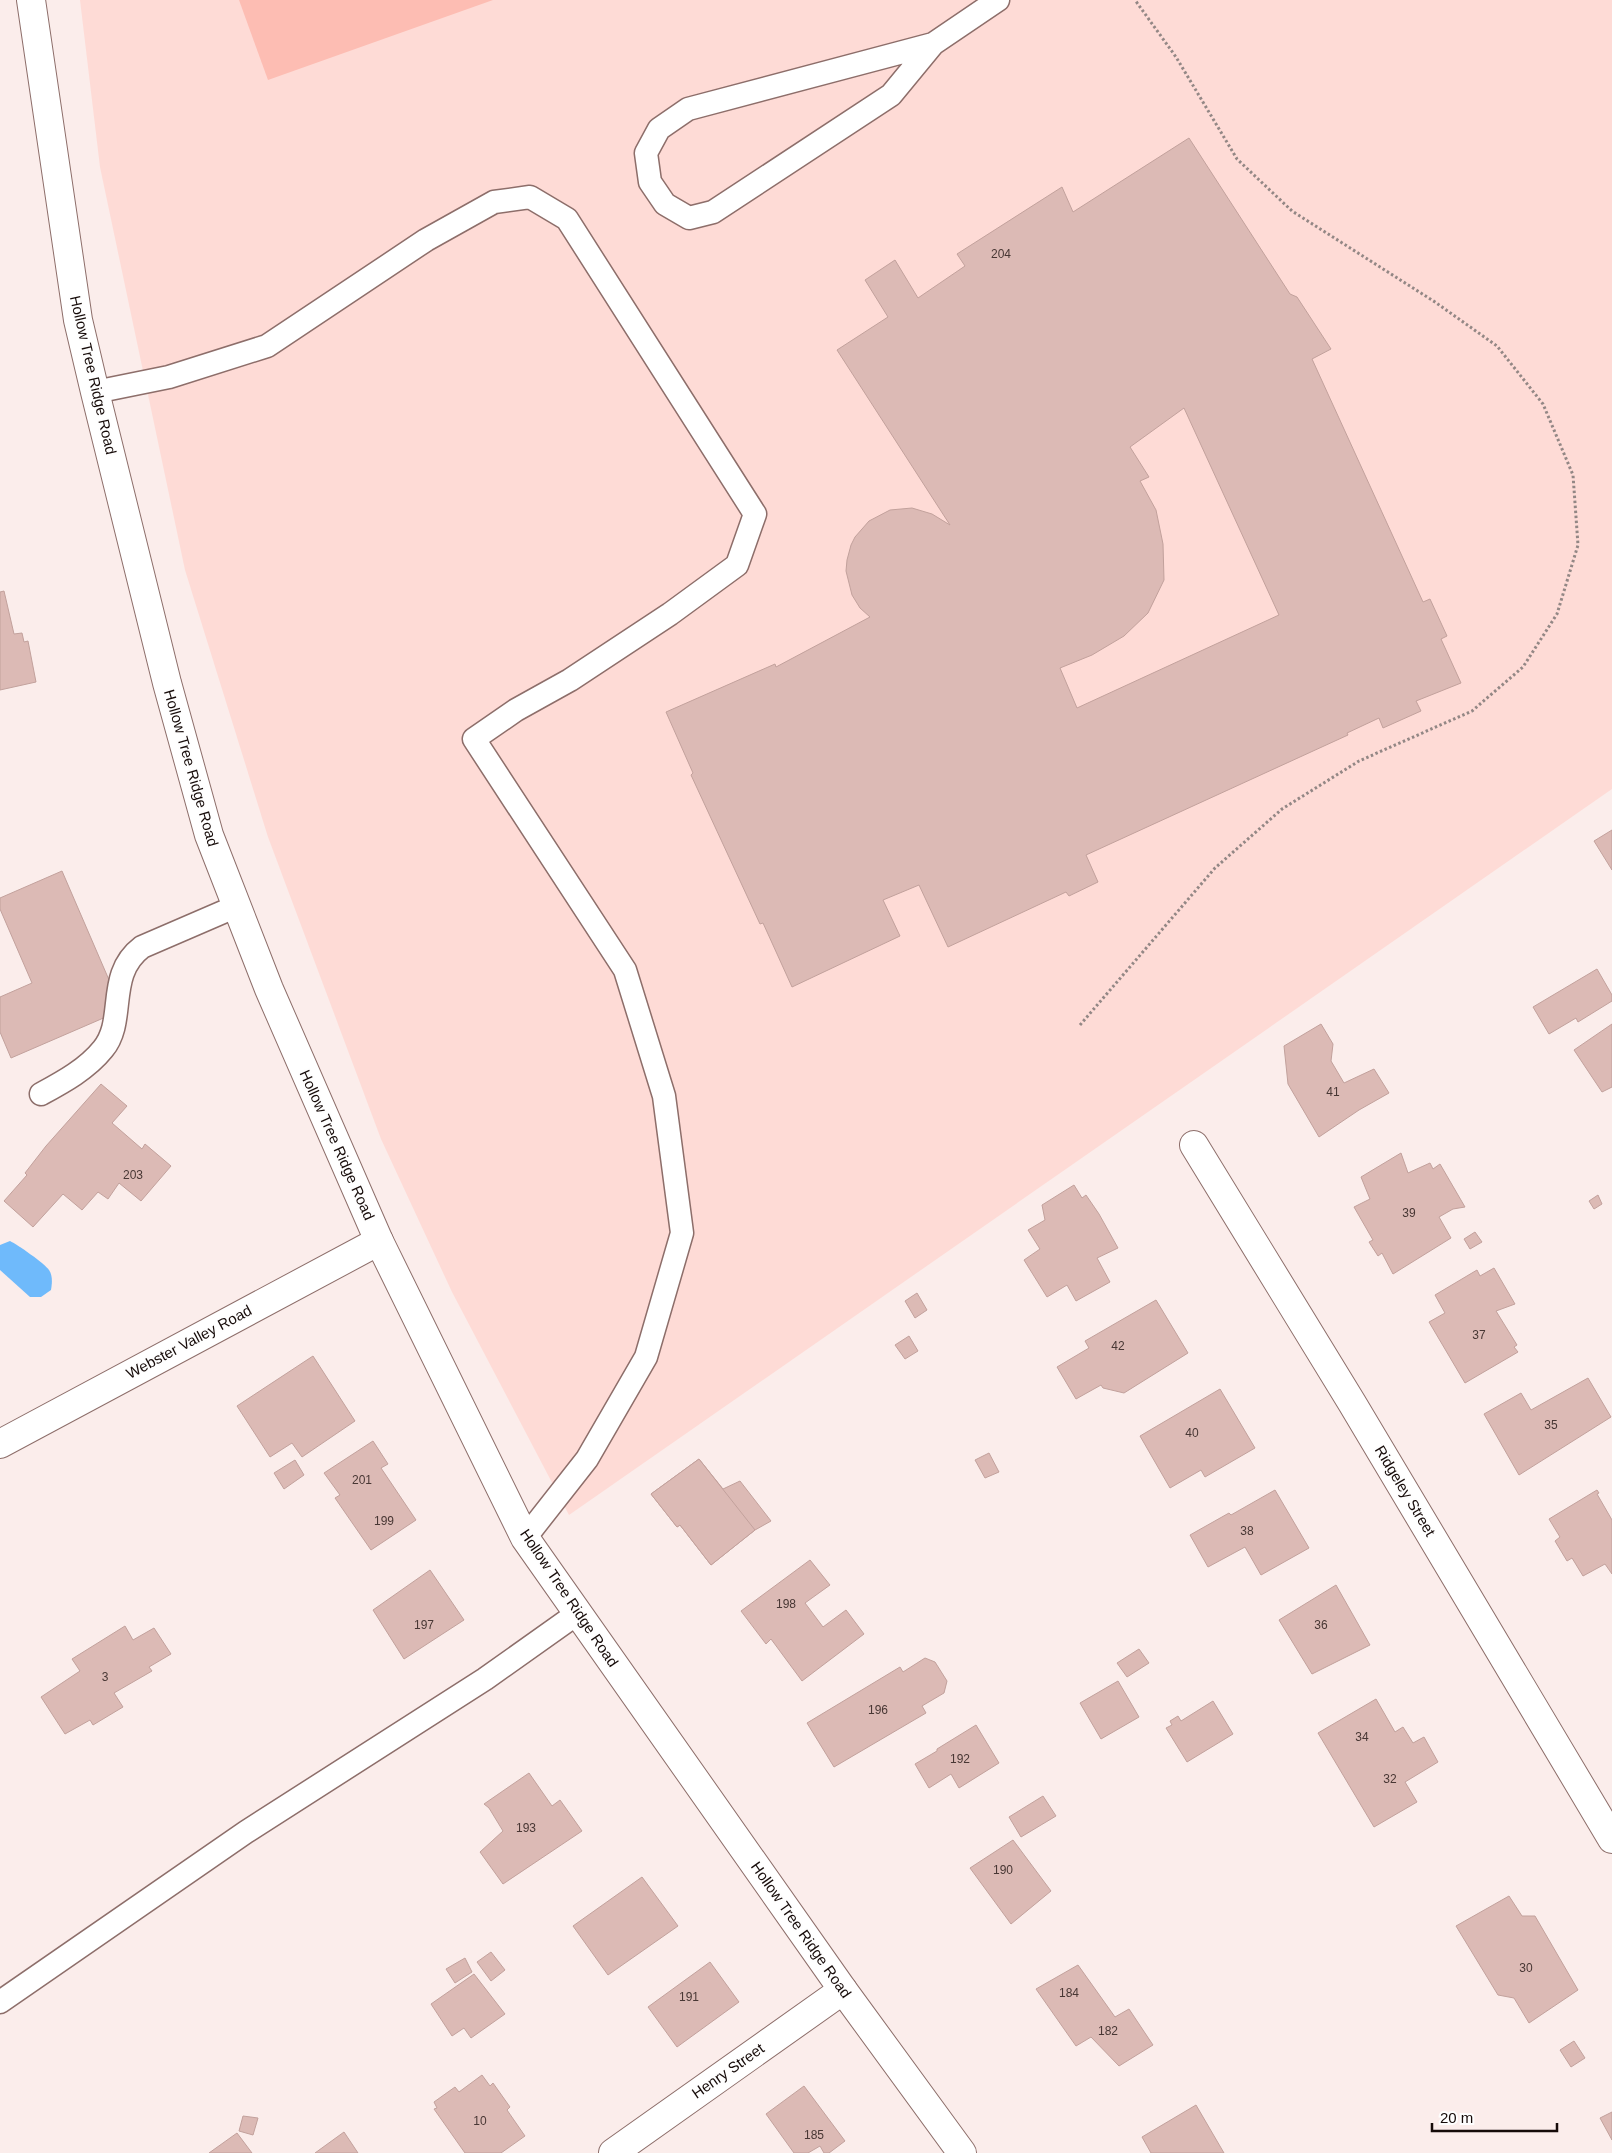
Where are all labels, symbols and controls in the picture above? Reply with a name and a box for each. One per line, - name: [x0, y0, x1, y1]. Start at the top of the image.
- house number: 204: [991, 247, 1011, 261]
- street label: Hollow Tree Ridge Road: [67, 294, 120, 456]
- street label: Hollow Tree Ridge Road: [161, 687, 222, 848]
- street label: Hollow Tree Ridge Road: [297, 1067, 378, 1223]
- house number: 41: [1326, 1085, 1340, 1099]
- house number: 203: [123, 1168, 143, 1182]
- house number: 39: [1402, 1206, 1416, 1220]
- street label: Webster Valley Road: [123, 1301, 254, 1382]
- house number: 37: [1472, 1328, 1486, 1342]
- house number: 42: [1111, 1339, 1125, 1353]
- house number: 35: [1544, 1418, 1558, 1432]
- house number: 40: [1185, 1426, 1199, 1440]
- street label: Ridgeley Street: [1372, 1442, 1440, 1540]
- house number: 201: [352, 1473, 372, 1487]
- house number: 199: [374, 1514, 394, 1528]
- house number: 38: [1240, 1524, 1254, 1538]
- street label: Hollow Tree Ridge Road: [517, 1526, 622, 1670]
- house number: 198: [776, 1597, 796, 1611]
- house number: 197: [414, 1618, 434, 1632]
- house number: 36: [1314, 1618, 1328, 1632]
- house number: 3: [102, 1670, 109, 1684]
- house number: 196: [868, 1703, 888, 1717]
- house number: 34: [1355, 1730, 1369, 1744]
- house number: 192: [950, 1752, 970, 1766]
- house number: 32: [1383, 1772, 1397, 1786]
- house number: 193: [516, 1821, 536, 1835]
- street label: Hollow Tree Ridge Road: [748, 1858, 855, 2001]
- house number: 190: [993, 1863, 1013, 1877]
- house number: 30: [1519, 1961, 1533, 1975]
- house number: 184: [1059, 1986, 1079, 2000]
- house number: 191: [679, 1990, 699, 2004]
- house number: 182: [1098, 2024, 1118, 2038]
- street label: Henry Street: [688, 2039, 768, 2102]
- scale bar: [1432, 2100, 1557, 2132]
- text: 20 m: [1440, 2109, 1473, 2126]
- house number: 10: [473, 2114, 487, 2128]
- house number: 185: [804, 2128, 824, 2142]

